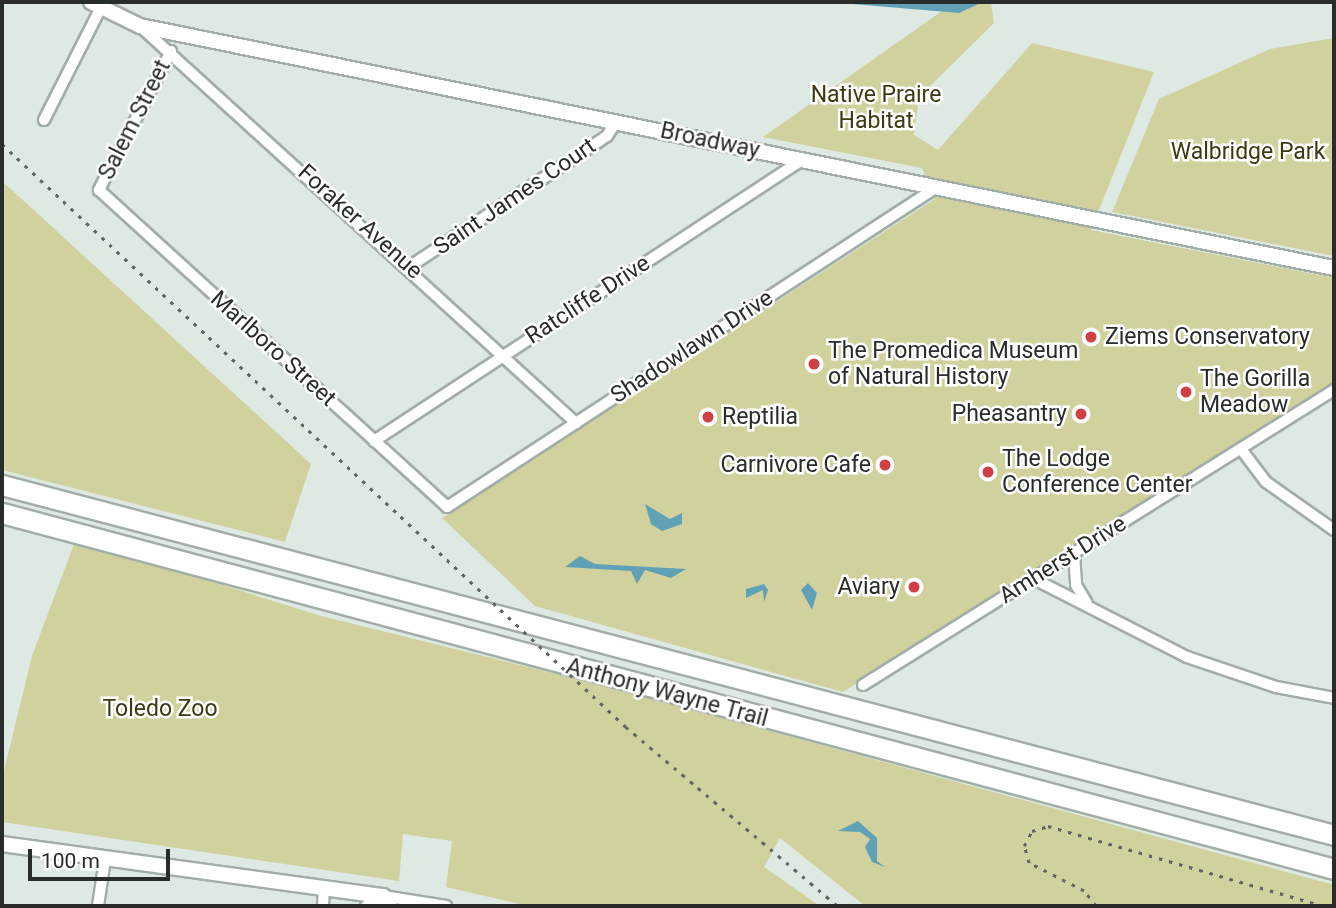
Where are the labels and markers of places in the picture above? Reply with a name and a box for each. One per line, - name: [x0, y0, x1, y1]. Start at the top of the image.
- place label: Ziems Conservatory: [1105, 323, 1310, 351]
- marker: Ziems Conservatory: [1083, 329, 1099, 345]
- place label: The Promedica Museum of Natural History: [828, 337, 1078, 391]
- marker: The Promedica Museum of Natural History: [806, 356, 822, 372]
- place label: The Gorilla Meadow: [1200, 365, 1310, 419]
- marker: The Gorilla Meadow: [1178, 384, 1194, 400]
- place label: Pheasantry: [952, 400, 1067, 428]
- place label: Reptilia: [722, 403, 798, 431]
- marker: Pheasantry: [1073, 406, 1089, 422]
- marker: Reptilia: [700, 409, 716, 425]
- place label: The Lodge Conference Center: [1002, 445, 1193, 499]
- place label: Carnivore Cafe: [720, 451, 871, 479]
- marker: Carnivore Cafe: [877, 457, 893, 473]
- marker: The Lodge Conference Center: [980, 464, 996, 480]
- place label: Aviary: [837, 573, 900, 601]
- marker: Aviary: [906, 579, 922, 595]

